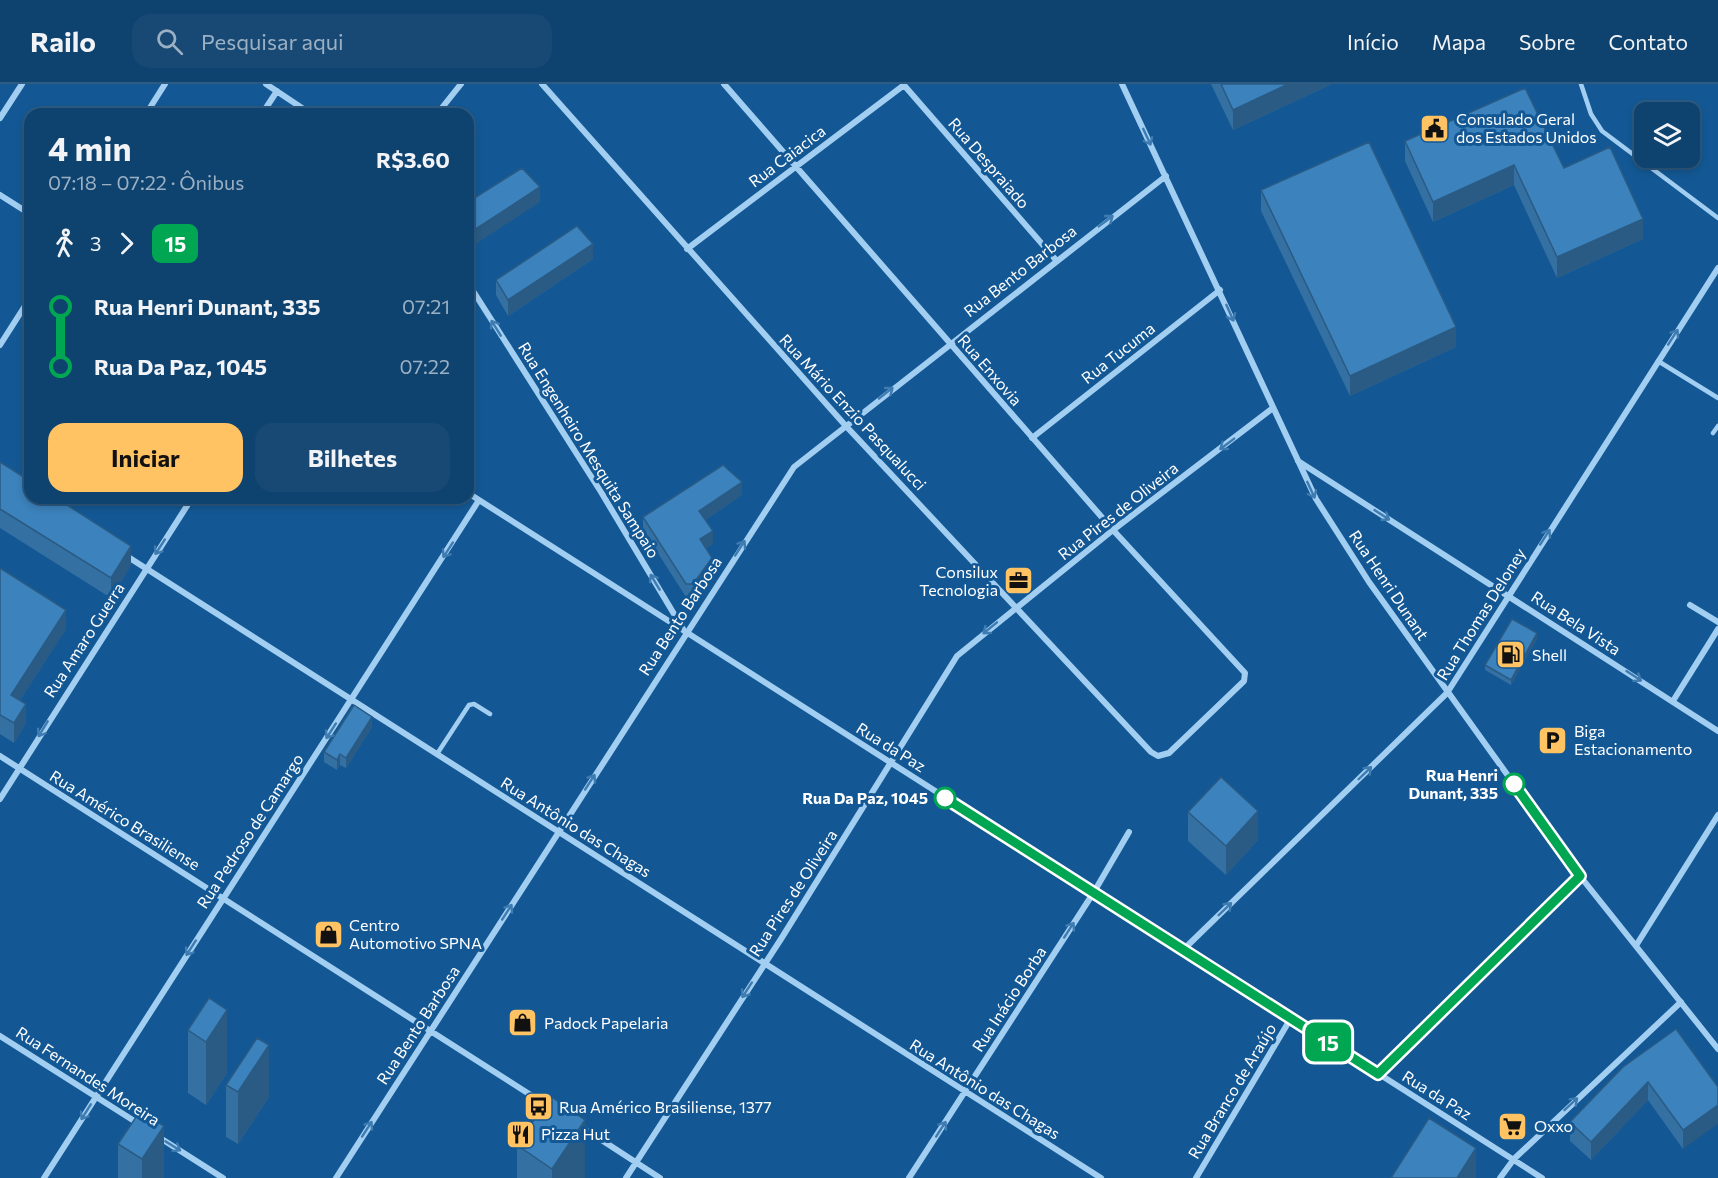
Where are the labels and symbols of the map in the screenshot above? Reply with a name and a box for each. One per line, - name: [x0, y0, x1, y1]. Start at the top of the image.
- place label: Consulado Geral dos Estados Unidos: [1456, 109, 1596, 146]
- public building icon: Consulado Geral dos Estados Unidos: [1419, 112, 1451, 144]
- street label: Rua Despraiado: [945, 113, 1034, 212]
- street label: Rua Caiacica: [745, 121, 829, 191]
- one-way arrow: [1142, 127, 1154, 145]
- one-way arrow: [1098, 215, 1114, 228]
- street label: Rua Bento Barbosa: [960, 221, 1080, 320]
- one-way arrow: [1225, 304, 1237, 322]
- street label: Rua Tucuma: [1077, 318, 1158, 387]
- one-way arrow: [490, 319, 503, 336]
- one-way arrow: [1668, 329, 1680, 346]
- street label: Rua Mário Enzio Pasqualucci: [776, 330, 931, 494]
- street label: Rua Enxovia: [954, 330, 1026, 409]
- street label: Rua Engenheiro Mesquita Sampaio: [515, 338, 664, 561]
- one-way arrow: [878, 386, 894, 399]
- one-way arrow: [1219, 437, 1235, 450]
- street label: Rua Pires de Oliveira: [1054, 458, 1182, 563]
- one-way arrow: [1306, 481, 1318, 499]
- one-way arrow: [1373, 509, 1390, 521]
- street label: Rua Henri Dunant: [1346, 526, 1433, 644]
- one-way arrow: [1540, 529, 1552, 546]
- one-way arrow: [154, 538, 166, 555]
- one-way arrow: [734, 540, 746, 557]
- one-way arrow: [442, 541, 454, 557]
- street label: Rua Thomas Deloney: [1432, 544, 1529, 683]
- street label: Rua Bento Barbosa: [634, 553, 725, 679]
- place label: Consilux Tecnologia: [919, 562, 998, 599]
- office icon: Consilux Tecnologia: [1003, 565, 1035, 597]
- one-way arrow: [648, 574, 660, 591]
- street label: Rua Amaro Guerra: [39, 579, 128, 701]
- street label: Rua Bela Vista: [1528, 587, 1624, 658]
- one-way arrow: [982, 621, 998, 634]
- fuel station icon: Shell: [1495, 639, 1527, 671]
- place label: Shell: [1532, 645, 1567, 664]
- one-way arrow: [1626, 670, 1643, 683]
- street label: Rua da Paz: [853, 718, 929, 775]
- one-way arrow: [37, 720, 49, 737]
- place label: Biga Estacionamento: [1574, 721, 1692, 758]
- one-way arrow: [325, 722, 337, 739]
- parking icon: Biga Estacionamento: [1537, 724, 1569, 756]
- street label: Rua Pedroso de Camargo: [192, 750, 307, 912]
- place label: Rua Henri Dunant, 335: [1409, 765, 1498, 802]
- street label: Rua Américo Brasiliense: [47, 766, 204, 874]
- one-way arrow: [1357, 766, 1372, 781]
- street label: Rua Antônio das Chagas: [498, 772, 655, 881]
- marker: Rua Henri Dunant, 335: [1503, 773, 1525, 795]
- one-way arrow: [584, 774, 596, 791]
- marker: Rua Da Paz, 1045: [934, 787, 956, 809]
- place label: Rua Da Paz, 1045: [802, 788, 928, 807]
- street label: Rua Pires de Oliveira: [745, 826, 841, 960]
- one-way arrow: [1217, 902, 1232, 916]
- one-way arrow: [501, 904, 513, 921]
- place label: Centro Automotivo SPNA: [349, 915, 482, 952]
- shop icon: Centro Automotivo SPNA: [312, 918, 344, 950]
- one-way arrow: [1064, 922, 1076, 939]
- one-way arrow: [184, 939, 196, 956]
- street label: Rua Inácio Borba: [967, 943, 1050, 1055]
- street label: Rua Bento Barbosa: [372, 962, 463, 1088]
- one-way arrow: [741, 981, 753, 998]
- shop icon: Padock Papelaria: [507, 1007, 539, 1039]
- place label: Padock Papelaria: [544, 1013, 668, 1032]
- street label: Rua Branco de Araújo: [1184, 1020, 1280, 1162]
- street label: Rua Fernandes Moreira: [13, 1022, 164, 1129]
- line badge: 15: [1301, 1022, 1355, 1062]
- street label: Rua Antônio das Chagas: [907, 1034, 1064, 1143]
- street label: Rua da Paz: [1399, 1066, 1475, 1123]
- bus stop icon: Rua Américo Brasiliense, 1377: [522, 1091, 554, 1123]
- place label: Rua Américo Brasiliense, 1377: [559, 1097, 772, 1116]
- one-way arrow: [1563, 1097, 1578, 1111]
- one-way arrow: [79, 1103, 91, 1120]
- supermarket icon: Oxxo: [1497, 1110, 1529, 1142]
- place label: Oxxo: [1534, 1116, 1573, 1135]
- restaurant icon: Pizza Hut: [504, 1118, 536, 1150]
- one-way arrow: [362, 1121, 374, 1138]
- one-way arrow: [935, 1121, 947, 1138]
- place label: Pizza Hut: [541, 1124, 610, 1143]
- one-way arrow: [164, 1141, 181, 1153]

